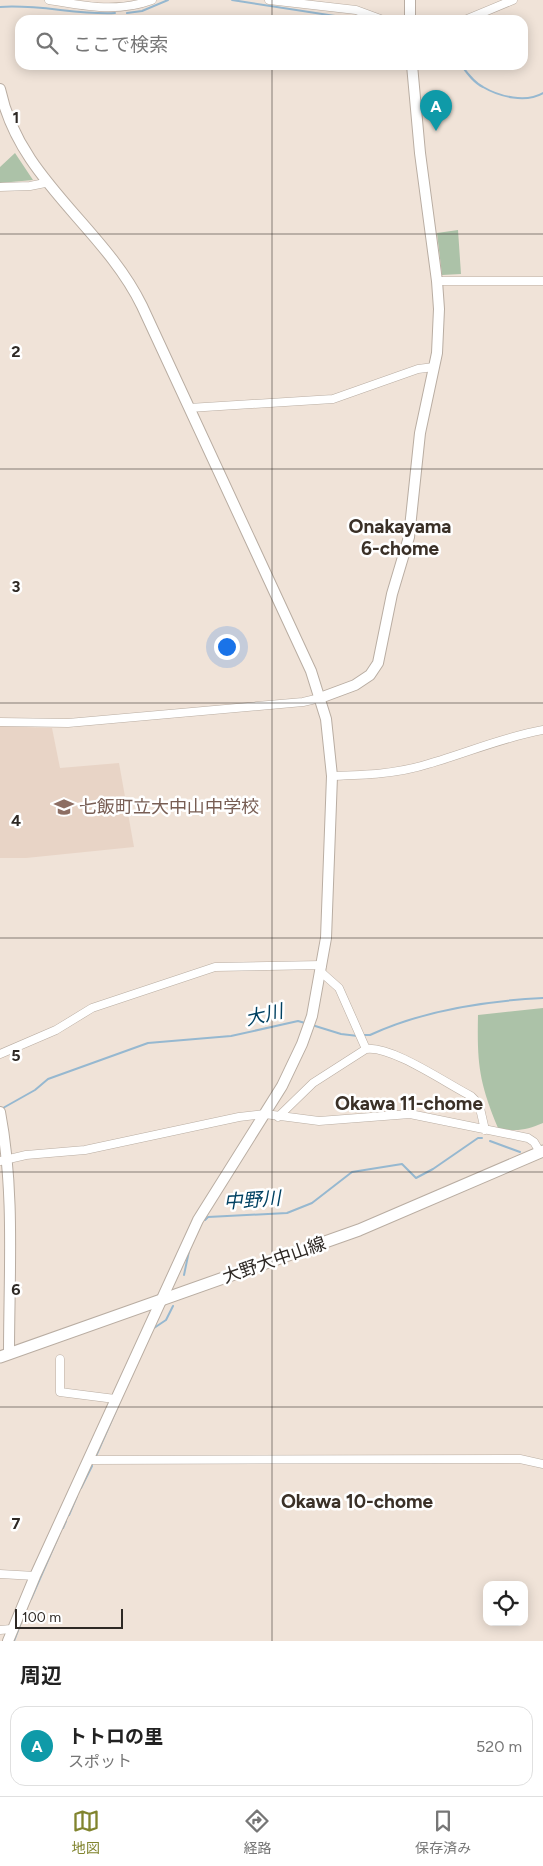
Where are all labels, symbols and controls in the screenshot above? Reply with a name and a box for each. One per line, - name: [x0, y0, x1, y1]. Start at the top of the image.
- search box: [15, 15, 528, 70]
- icon: search: [33, 29, 61, 57]
- text: ここで検索: [73, 33, 168, 56]
- pin: A: [420, 90, 452, 131]
- text: 1: [13, 108, 19, 127]
- text: 2: [11, 342, 21, 361]
- district label: Onakayama 6-chome: [349, 515, 451, 560]
- text: 3: [12, 577, 21, 596]
- your location: [214, 634, 240, 660]
- school or university icon: 七飯町立大中山中学校: [53, 796, 75, 818]
- place label: 七飯町立大中山中学校: [79, 796, 259, 818]
- text: 4: [11, 811, 21, 830]
- water label: 大川: [243, 999, 287, 1030]
- text: 5: [11, 1046, 21, 1065]
- district label: Okawa 11-chome: [335, 1092, 483, 1115]
- water label: 中野川: [223, 1186, 283, 1213]
- street label: 大野大中山線: [219, 1232, 329, 1288]
- text: 6: [11, 1280, 21, 1299]
- district label: Okawa 10-chome: [281, 1490, 434, 1513]
- text: 7: [12, 1514, 21, 1533]
- map controls: [483, 1581, 528, 1626]
- button: locate: [483, 1581, 528, 1626]
- scale bar: [15, 1606, 122, 1629]
- text: 100 m: [22, 1609, 61, 1626]
- text: 周辺: [20, 1663, 62, 1688]
- text: トトロの里: [68, 1725, 163, 1748]
- text: A: [31, 1737, 43, 1756]
- text: 520 m: [476, 1737, 522, 1756]
- text: スポット: [68, 1752, 132, 1771]
- tab: 地図: [72, 1807, 100, 1857]
- tab: 経路: [243, 1807, 271, 1857]
- tab: 保存済み: [415, 1807, 471, 1857]

